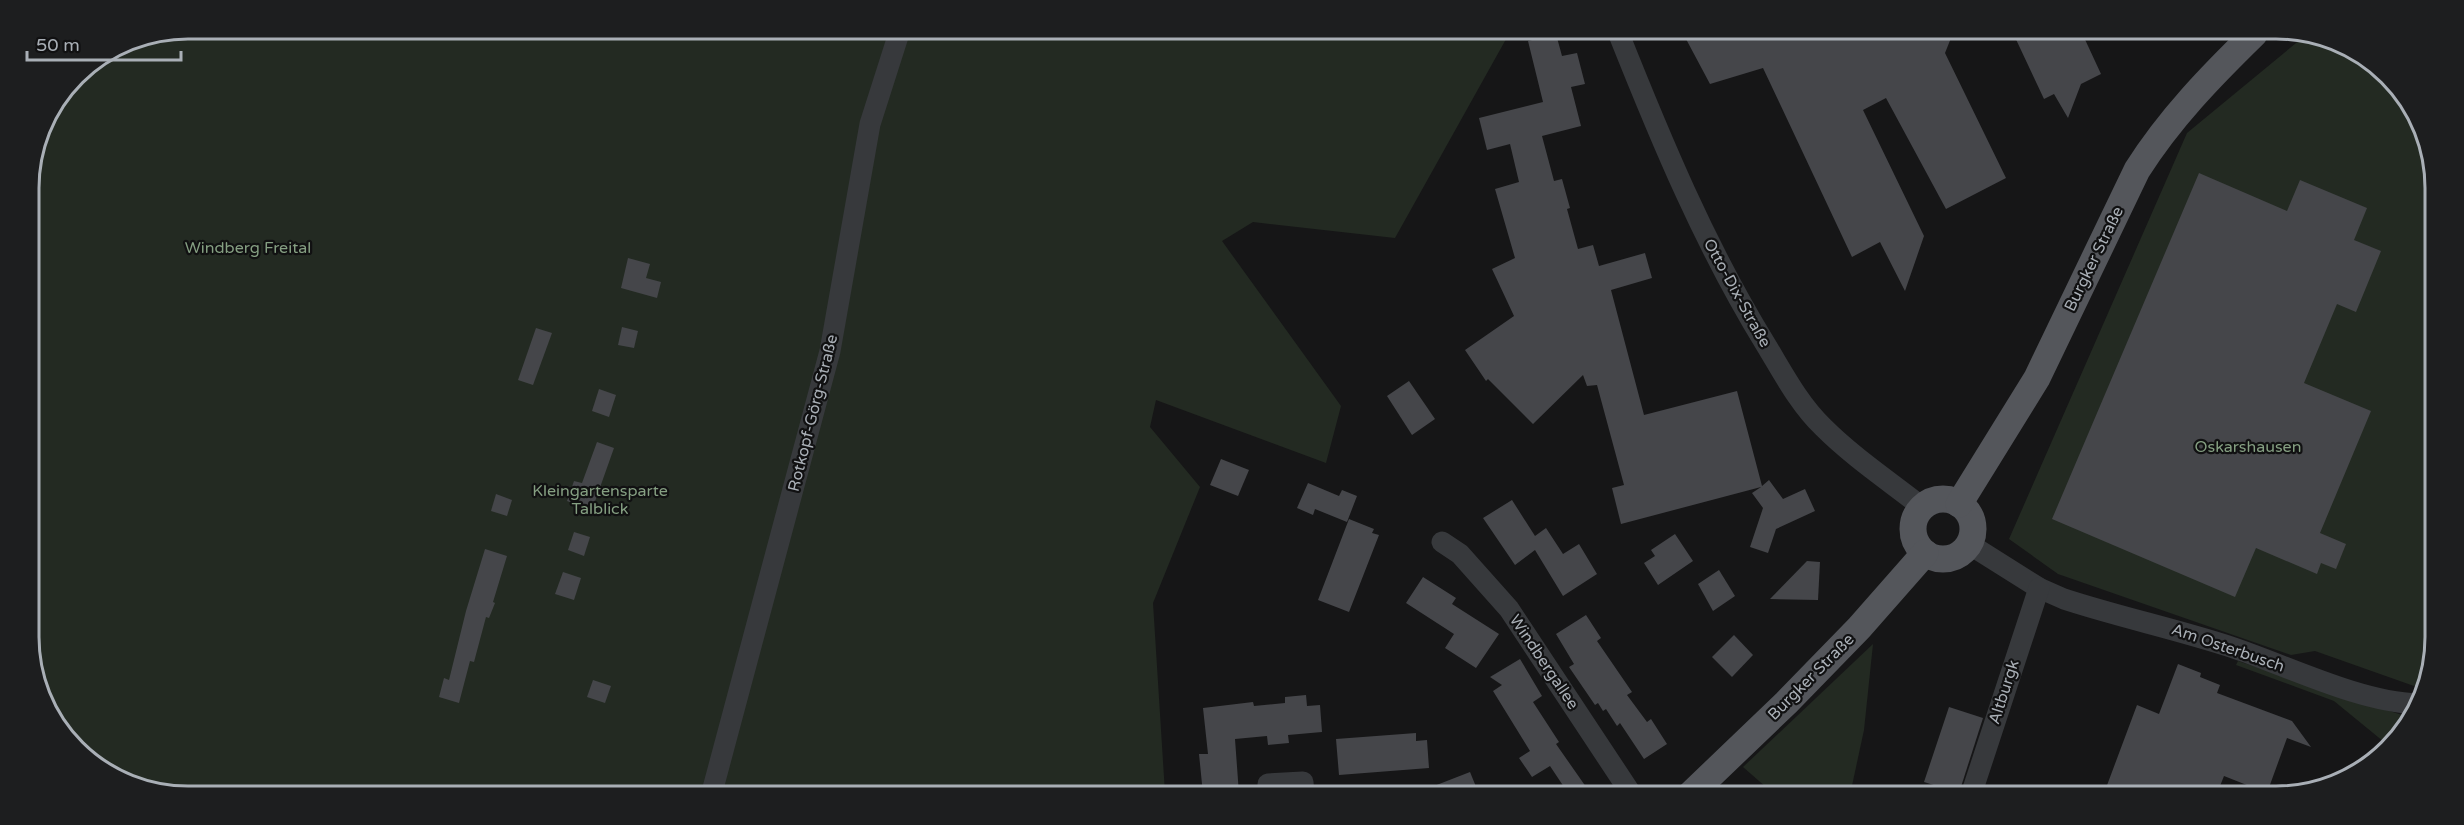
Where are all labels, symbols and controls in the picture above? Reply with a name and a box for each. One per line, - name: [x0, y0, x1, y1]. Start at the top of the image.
- scale bar: [27, 24, 182, 62]
- text: 50 m: [36, 34, 80, 56]
- street label: Burgker Straße: [2060, 203, 2128, 315]
- street label: Otto-Dix-Straße: [1699, 235, 1775, 351]
- park label: Windberg Freital: [185, 238, 311, 258]
- street label: Rotkopf-Görg-Straße: [784, 332, 842, 494]
- park label: Oskarshausen: [2195, 437, 2301, 457]
- park label: Kleingartensparte Talblick: [532, 481, 668, 519]
- street label: Windbergallee: [1505, 611, 1583, 713]
- street label: Am Osterbusch: [2169, 619, 2287, 677]
- street label: Burgker Straße: [1764, 630, 1858, 724]
- street label: Altburgk: [1984, 657, 2024, 727]

